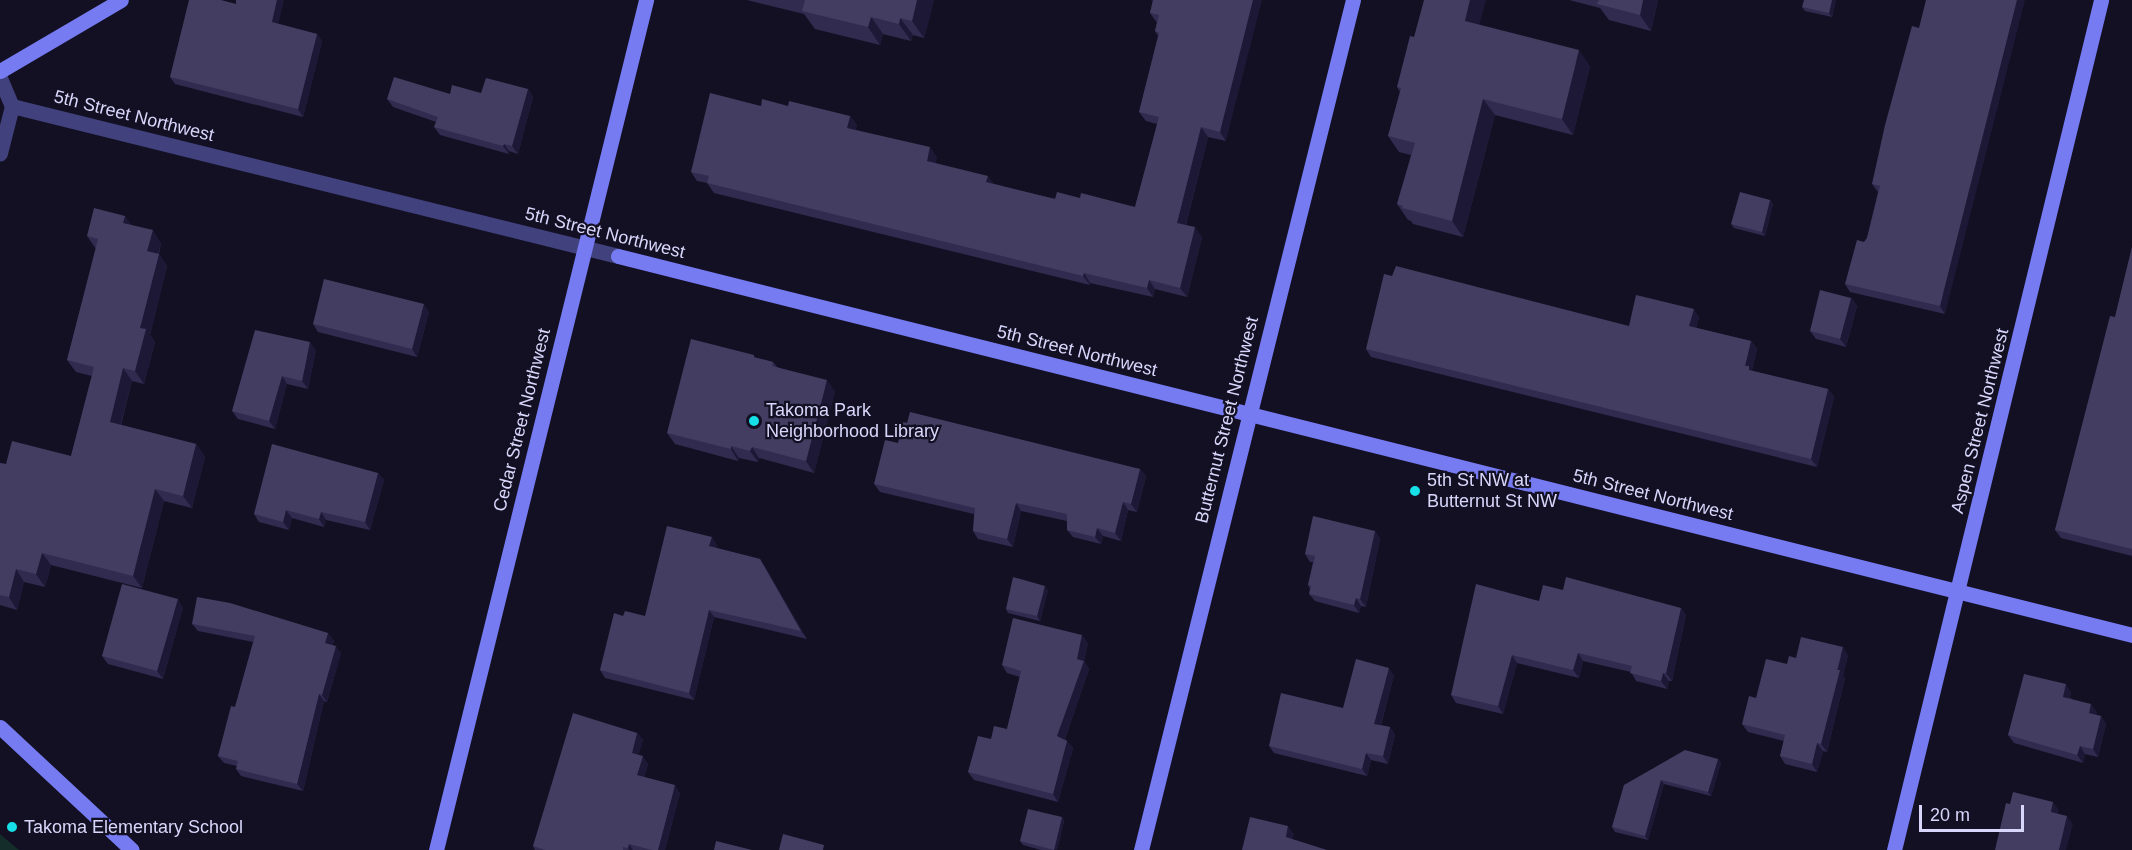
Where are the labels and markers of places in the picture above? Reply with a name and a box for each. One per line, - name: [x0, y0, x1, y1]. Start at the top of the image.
- place label: Takoma Park Neighborhood Library: [766, 400, 939, 442]
- marker: Takoma Park Neighborhood Library: [747, 414, 761, 428]
- place label: 5th St NW at Butternut St NW: [1427, 470, 1557, 512]
- marker: 5th St NW at Butternut St NW: [1408, 484, 1422, 498]
- place label: Takoma Elementary School: [24, 816, 243, 838]
- marker: Takoma Elementary School: [5, 820, 19, 834]

